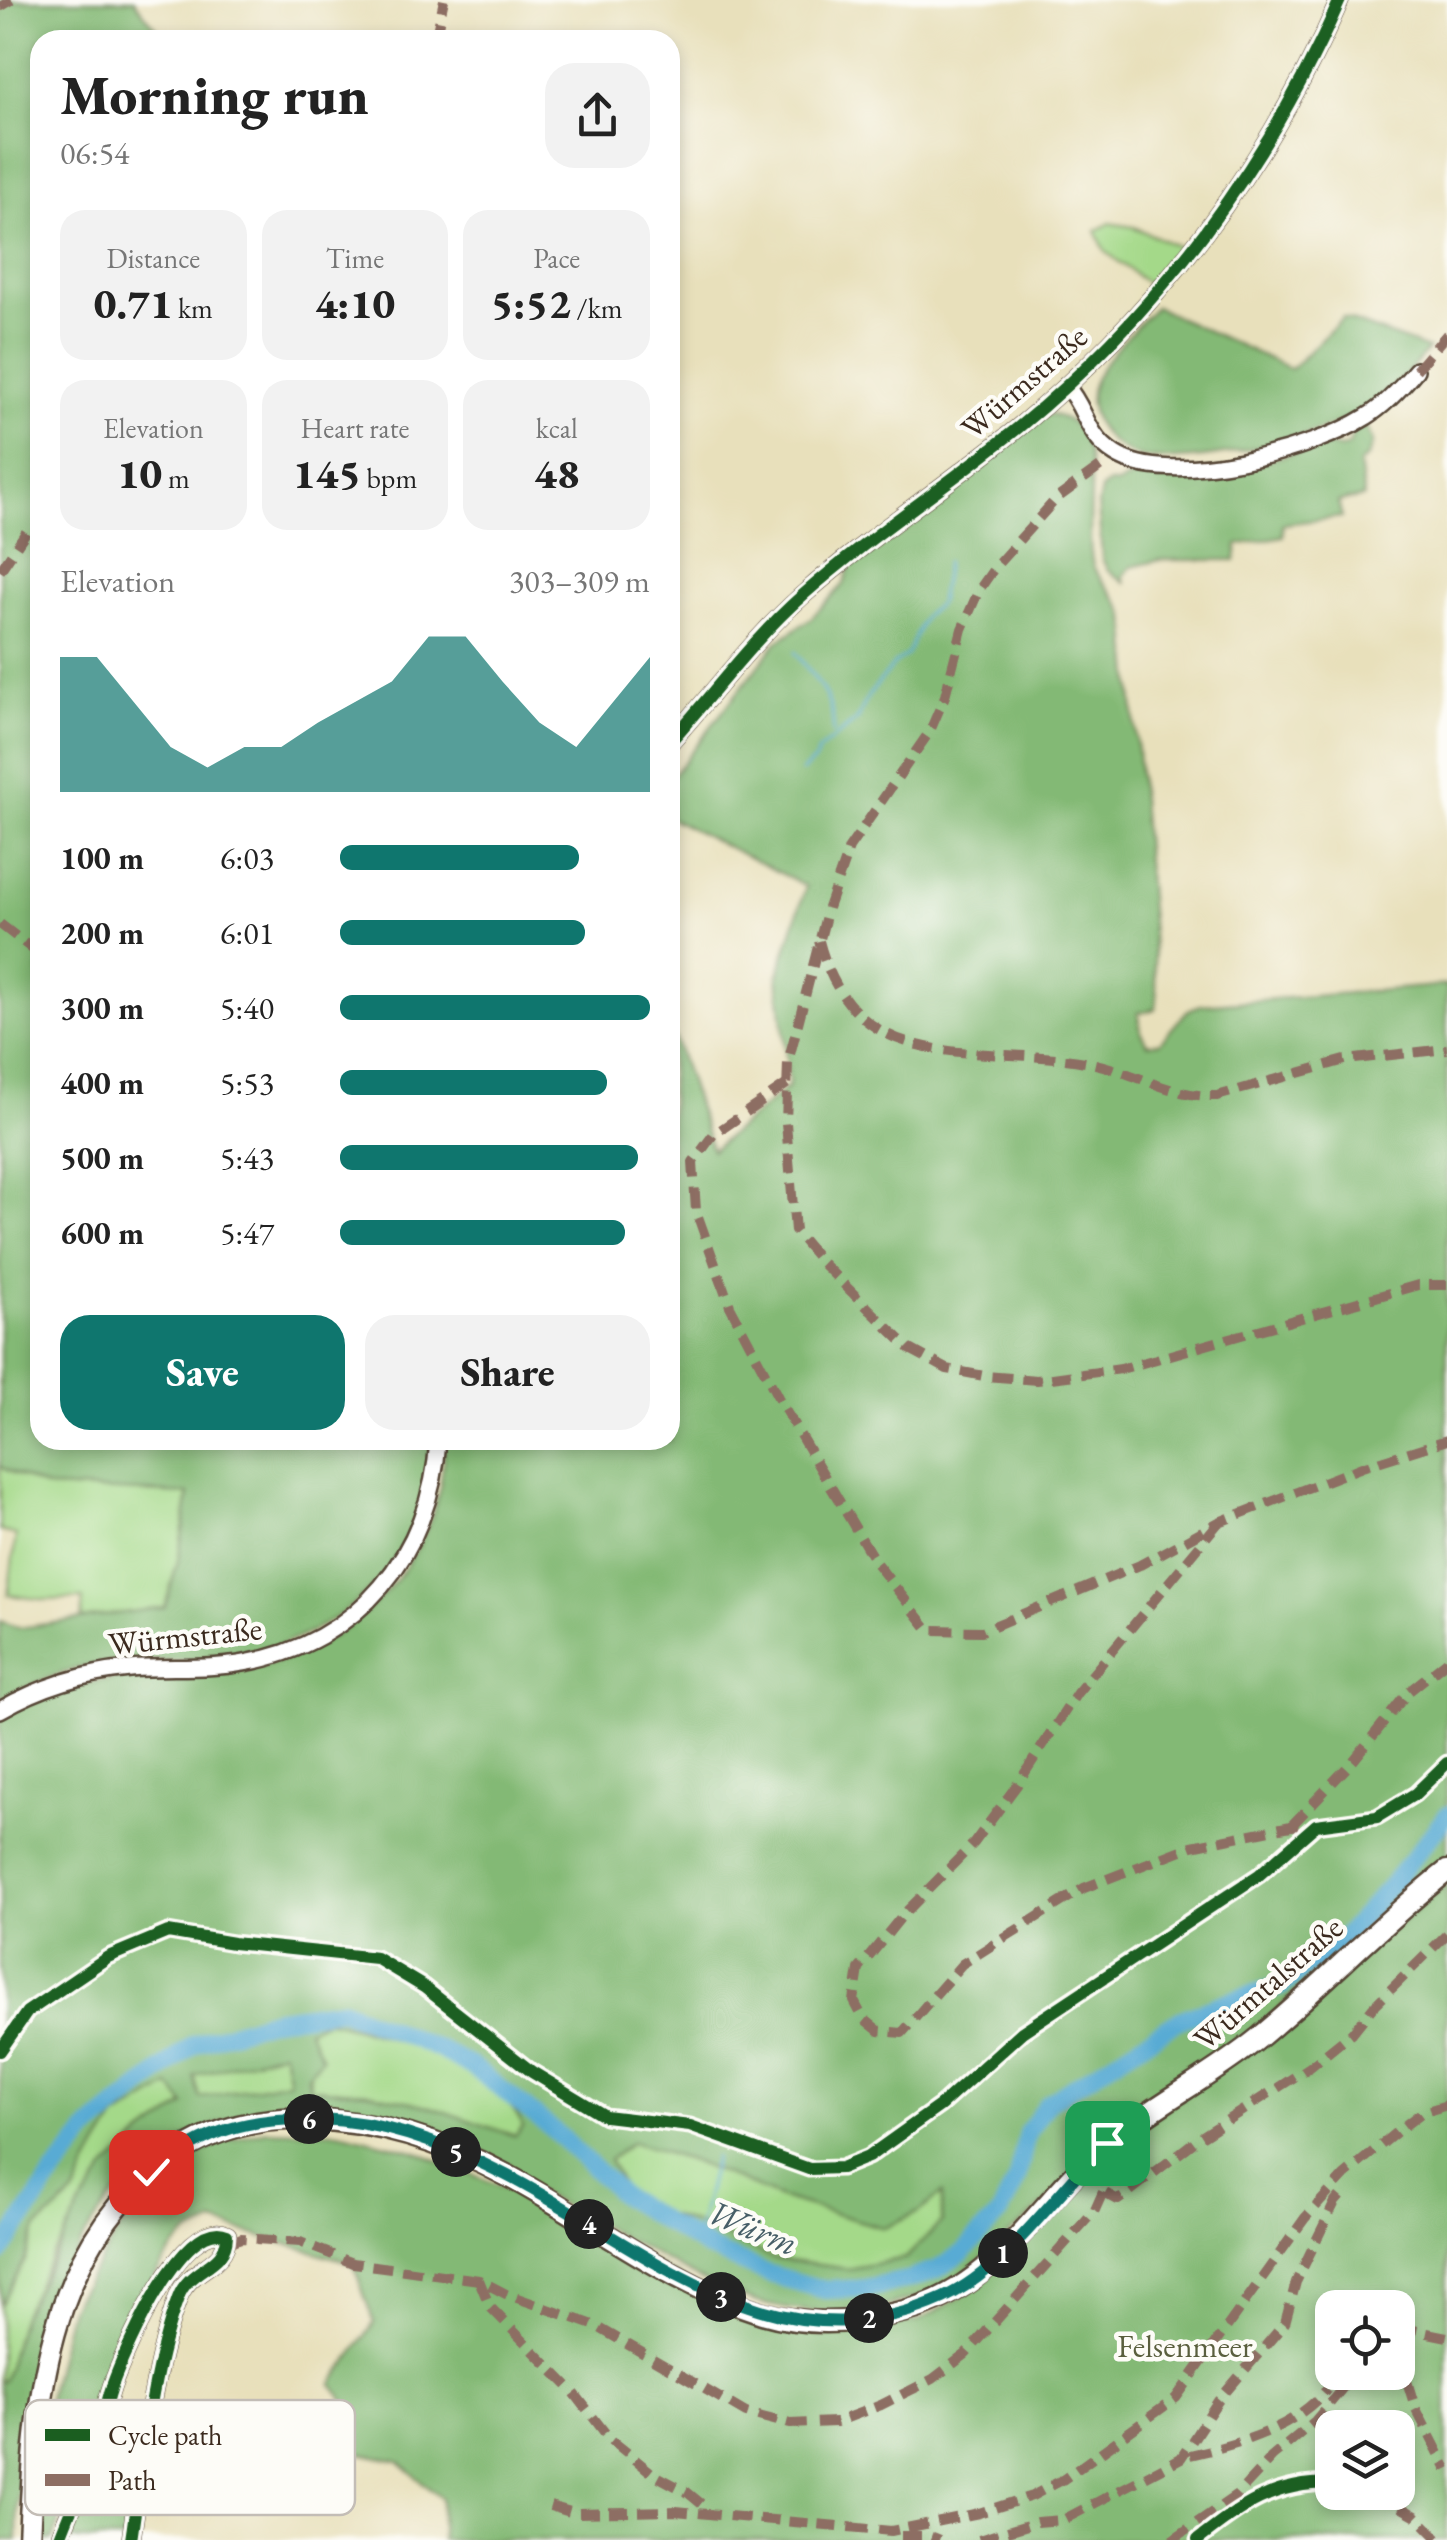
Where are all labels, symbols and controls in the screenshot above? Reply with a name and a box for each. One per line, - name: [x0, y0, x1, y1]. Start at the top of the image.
- text: Morning run: [60, 59, 369, 130]
- button: share: [545, 63, 650, 168]
- text: 06:54: [60, 132, 129, 174]
- text: Distance: [107, 240, 200, 276]
- text: Time: [326, 240, 384, 276]
- text: Pace: [533, 240, 580, 276]
- text: 0.71: [94, 276, 172, 331]
- text: 4:10: [315, 276, 395, 331]
- text: 5:52: [491, 276, 571, 331]
- text: km: [172, 290, 213, 326]
- text: /km: [571, 290, 623, 326]
- street label: Würmstraße: [952, 316, 1096, 448]
- text: Elevation: [103, 410, 204, 446]
- text: Heart rate: [301, 410, 409, 446]
- text: kcal: [536, 410, 578, 446]
- text: 10: [117, 446, 162, 501]
- text: 145: [293, 446, 361, 501]
- text: 48: [534, 446, 579, 501]
- text: m: [162, 460, 190, 496]
- text: bpm: [361, 460, 417, 496]
- text: Elevation: [60, 560, 175, 602]
- text: 303–309 m: [509, 560, 650, 602]
- text: 100 m: [60, 837, 144, 879]
- text: 6:03: [220, 837, 274, 879]
- text: 200 m: [60, 912, 144, 954]
- text: 6:01: [220, 912, 274, 954]
- text: 300 m: [60, 987, 144, 1029]
- text: 5:40: [220, 987, 274, 1029]
- text: 400 m: [60, 1062, 144, 1104]
- text: 5:53: [220, 1062, 274, 1104]
- text: 500 m: [60, 1137, 144, 1179]
- text: 5:43: [220, 1137, 274, 1179]
- text: 600 m: [60, 1212, 144, 1254]
- text: 5:47: [220, 1212, 274, 1254]
- button: Save: [60, 1315, 345, 1430]
- button: Share: [365, 1315, 650, 1430]
- street label: Würmstraße: [106, 1607, 264, 1665]
- street label: Würmtalstraße: [1185, 1907, 1351, 2059]
- pin: 6: [284, 2094, 334, 2144]
- text: 6: [302, 2101, 316, 2137]
- pin: [1065, 2101, 1150, 2186]
- icon: arrive: [1080, 2116, 1135, 2171]
- pin: 5: [431, 2127, 481, 2177]
- pin: [109, 2130, 194, 2215]
- text: 5: [449, 2134, 463, 2170]
- icon: check: [124, 2145, 179, 2200]
- water label: Würm: [702, 2189, 804, 2265]
- pin: 4: [564, 2199, 614, 2249]
- text: 4: [582, 2206, 596, 2242]
- pin: 1: [978, 2228, 1028, 2278]
- text: 1: [996, 2235, 1010, 2271]
- pin: 3: [696, 2272, 746, 2322]
- text: 3: [714, 2279, 728, 2315]
- map controls: [1315, 2290, 1415, 2510]
- button: locate: [1315, 2290, 1415, 2390]
- pin: 2: [844, 2293, 894, 2343]
- text: 2: [862, 2300, 876, 2336]
- park label: Felsenmeer: [1117, 2325, 1253, 2367]
- legend: [25, 2400, 355, 2515]
- button: layers: [1315, 2410, 1415, 2510]
- text: Cycle path: [108, 2417, 222, 2453]
- text: Path: [108, 2462, 156, 2498]

